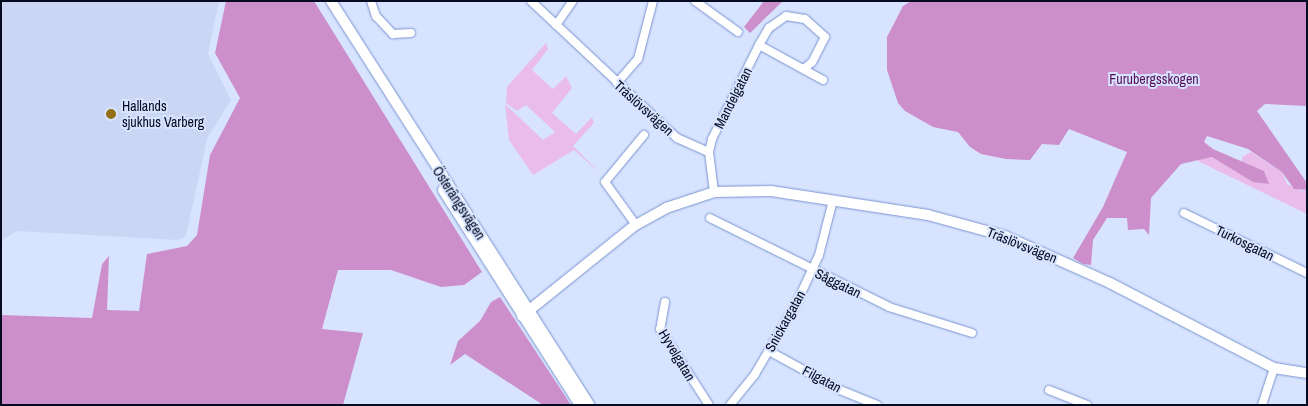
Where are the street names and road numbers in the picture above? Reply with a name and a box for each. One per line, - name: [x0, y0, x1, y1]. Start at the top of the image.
- street label: Mandelgatan: [710, 65, 756, 131]
- street label: Träslövsvägen: [611, 77, 677, 139]
- street label: Österängsvägen: [429, 163, 489, 243]
- street label: Turkosgatan: [1213, 222, 1277, 264]
- street label: Träslövsvägen: [984, 223, 1060, 267]
- street label: Såggatan: [812, 265, 864, 301]
- street label: Snickargatan: [761, 287, 809, 355]
- street label: Hyvelgatan: [655, 326, 699, 384]
- street label: Filgatan: [800, 362, 844, 396]

